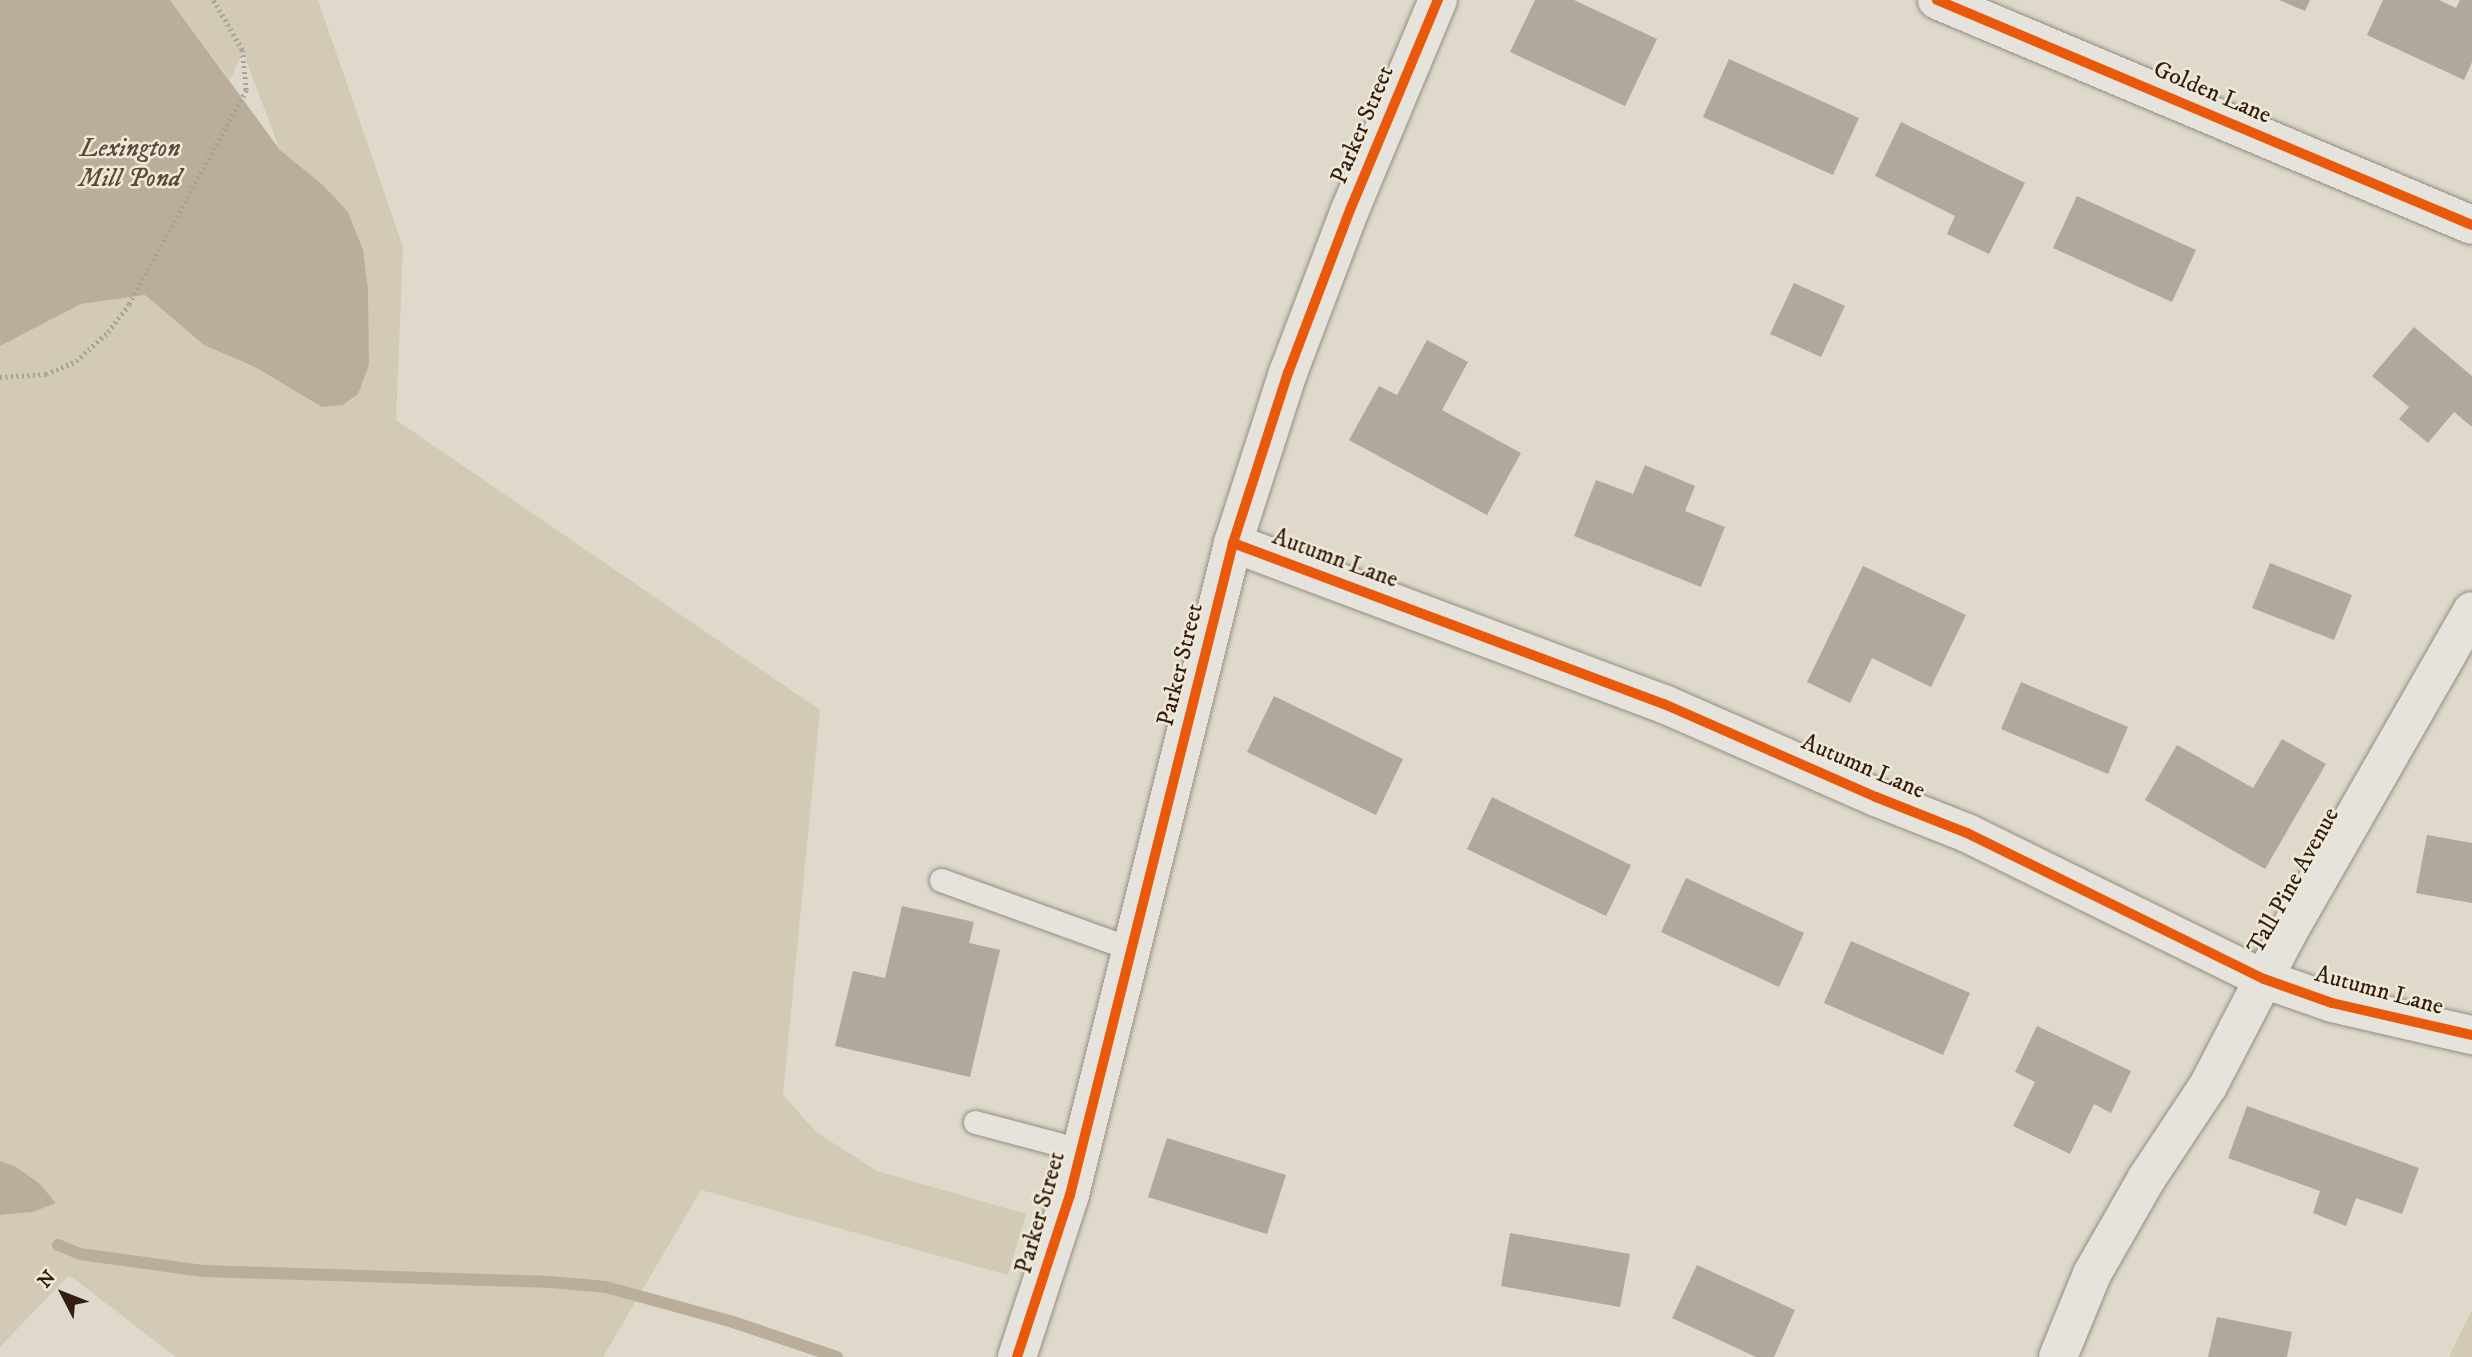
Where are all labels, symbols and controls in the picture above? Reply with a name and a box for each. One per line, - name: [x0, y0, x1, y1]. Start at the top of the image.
- street label: Golden Lane: [2149, 55, 2275, 131]
- street label: Parker Street: [1325, 62, 1401, 188]
- water label: Lexington Mill Pond: [79, 133, 181, 194]
- street label: Autumn Lane: [1268, 523, 1402, 595]
- street label: Parker Street: [1152, 601, 1210, 729]
- street label: Autumn Lane: [1797, 728, 1929, 806]
- street label: Tall Pine Avenue: [2242, 803, 2346, 959]
- street label: Autumn Lane: [2312, 960, 2446, 1022]
- street label: Parker Street: [1010, 1149, 1072, 1277]
- north arrow: [28, 1259, 98, 1329]
- text: N: [33, 1266, 61, 1293]

